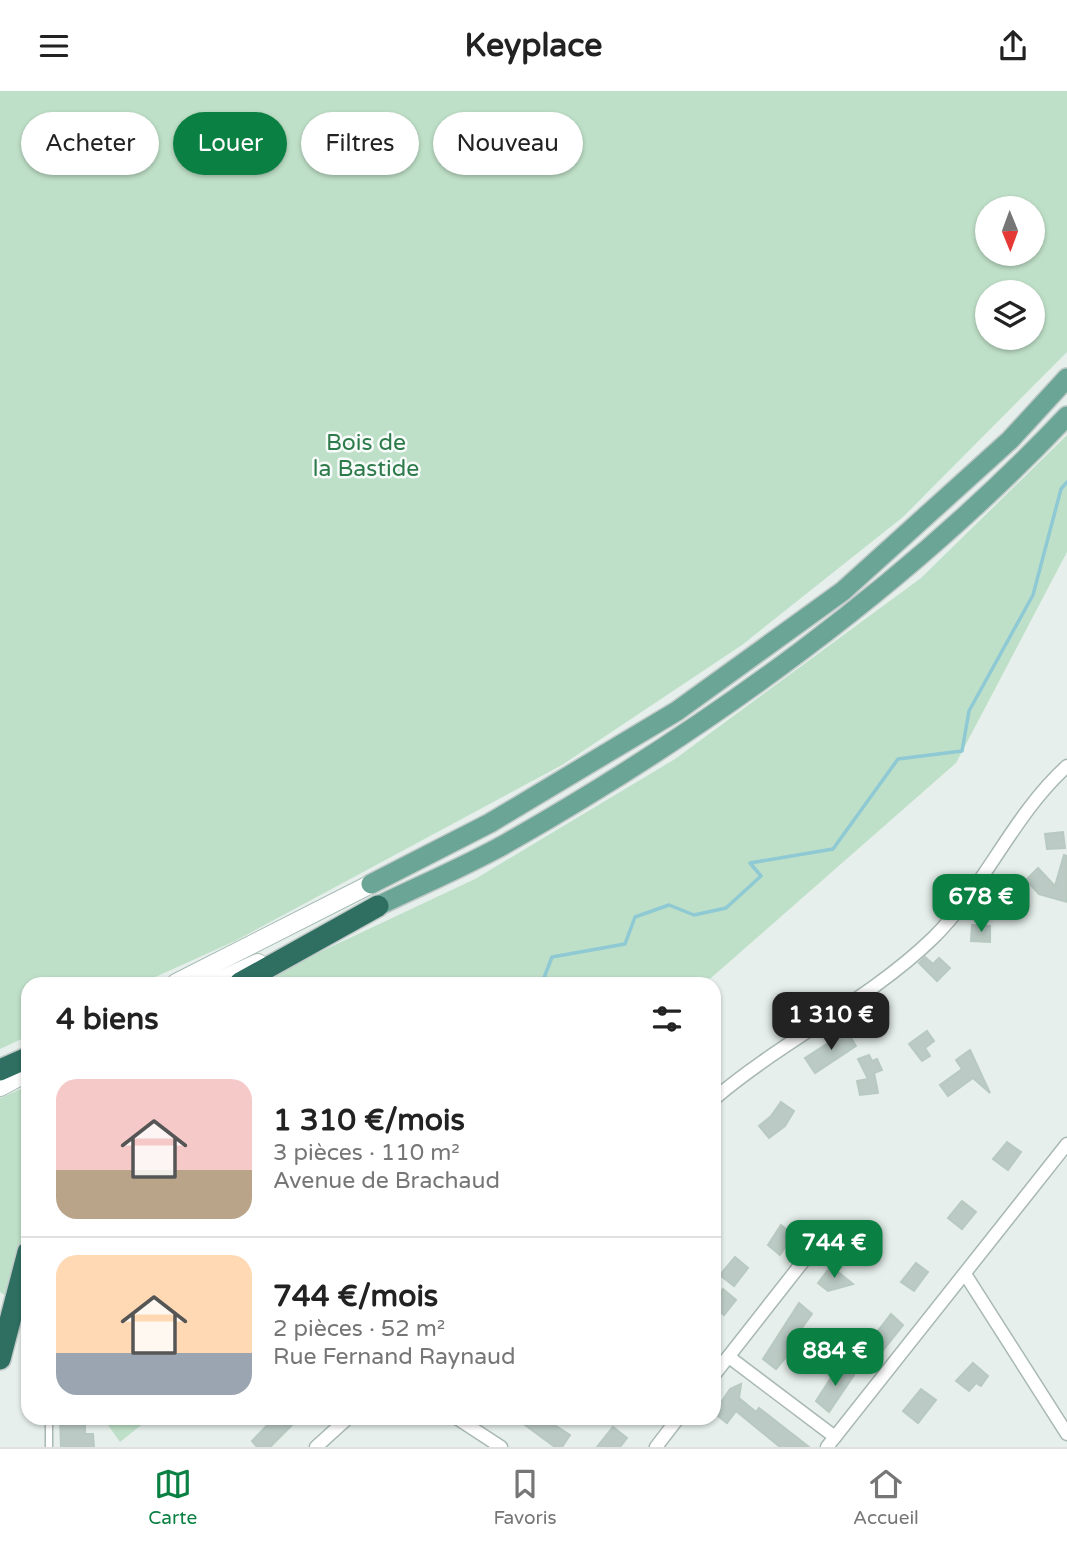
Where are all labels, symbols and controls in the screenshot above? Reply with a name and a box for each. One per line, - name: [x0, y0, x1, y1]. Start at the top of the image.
- icon: menu: [35, 27, 73, 65]
- text: Keyplace: [465, 27, 602, 65]
- icon: share: [994, 27, 1032, 65]
- chip: Acheter: [21, 112, 159, 175]
- chip: Louer: [173, 112, 287, 175]
- chip: Filtres: [301, 112, 419, 175]
- chip: Nouveau: [433, 112, 583, 175]
- north arrow: [975, 196, 1045, 266]
- map controls: [975, 196, 1045, 350]
- button: layers: [975, 280, 1045, 350]
- park label: Bois de la Bastide: [313, 429, 419, 483]
- pin: 678 €: [932, 875, 1030, 934]
- text: 678 €: [949, 883, 1014, 911]
- pin: 1 310 €: [766, 993, 896, 1052]
- icon: filters: [648, 1000, 686, 1038]
- text: 4 biens: [56, 1001, 159, 1038]
- text: 1 310 €: [788, 1001, 874, 1029]
- text: 1 310 €/mois: [273, 1102, 465, 1139]
- icon: home: [112, 1107, 196, 1191]
- text: 3 pièces · 110 m²: [273, 1139, 460, 1167]
- text: Avenue de Brachaud: [273, 1167, 500, 1195]
- pin: 744 €: [785, 1221, 883, 1280]
- text: 744 €: [802, 1229, 867, 1257]
- text: 744 €/mois: [273, 1278, 438, 1315]
- icon: home: [112, 1283, 196, 1367]
- text: 2 pièces · 52 m²: [273, 1315, 445, 1343]
- pin: 884 €: [786, 1329, 884, 1388]
- text: 884 €: [803, 1337, 868, 1365]
- text: Rue Fernand Raynaud: [273, 1343, 516, 1371]
- tab: Carte: [148, 1465, 197, 1529]
- tab: Favoris: [493, 1465, 557, 1529]
- tab: Accueil: [853, 1465, 919, 1529]

